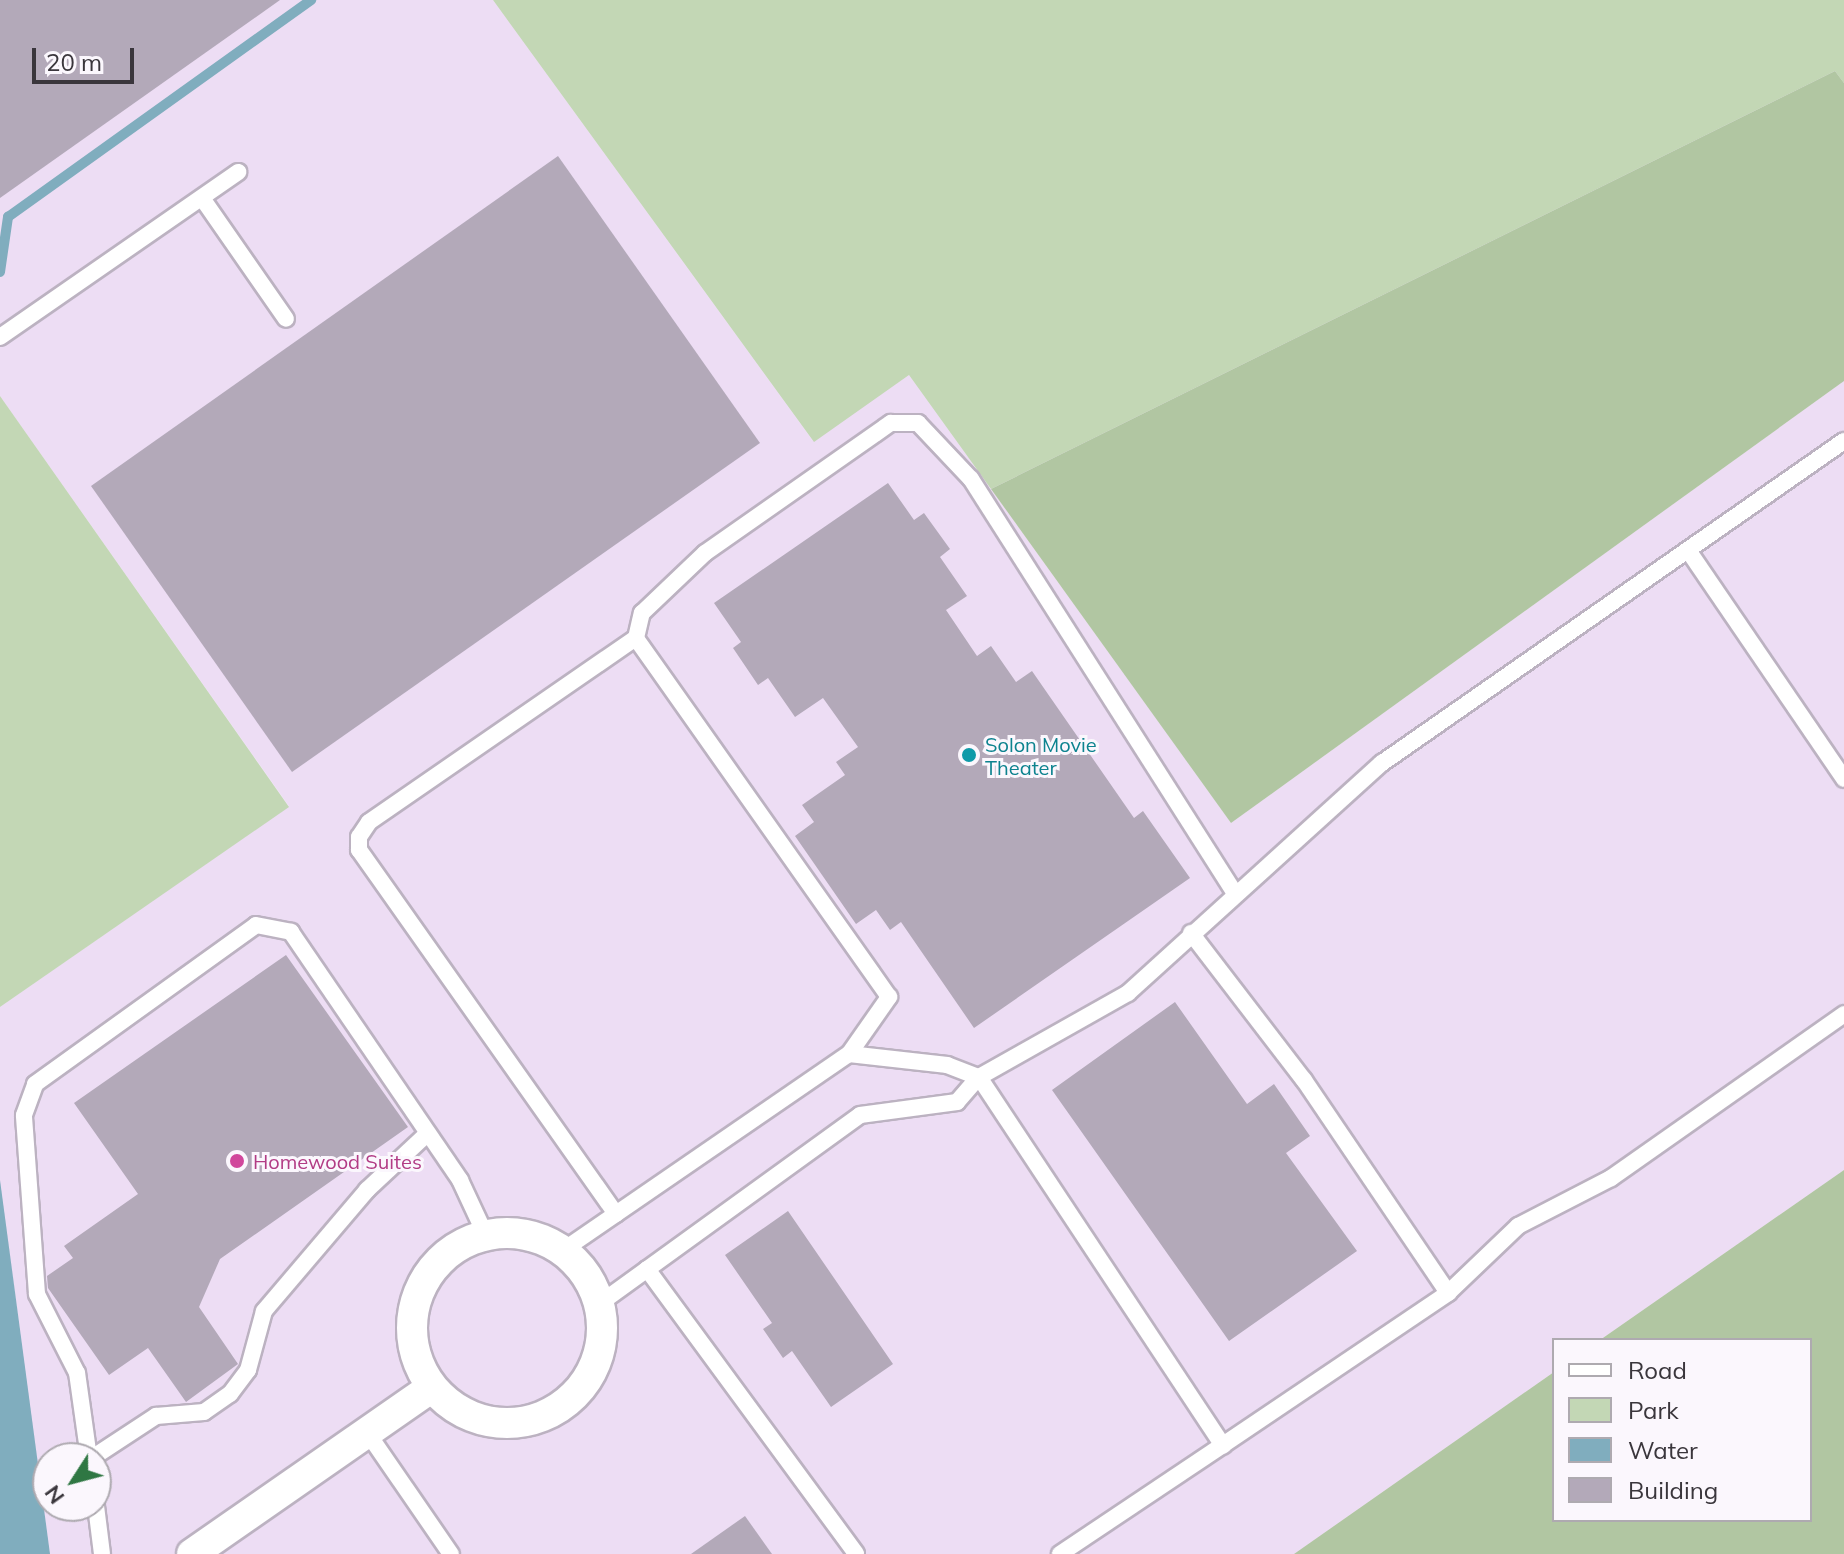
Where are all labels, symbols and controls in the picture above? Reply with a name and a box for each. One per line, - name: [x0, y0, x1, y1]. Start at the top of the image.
- scale bar: [36, 32, 138, 82]
- text: 20 m: [46, 47, 102, 77]
- place label: Solon Movie Theater: [985, 732, 1097, 779]
- marker: Solon Movie Theater: [960, 746, 978, 764]
- place label: Homewood Suites: [253, 1149, 422, 1173]
- marker: Homewood Suites: [228, 1152, 246, 1170]
- legend: [1552, 1338, 1812, 1522]
- text: Road: [1628, 1355, 1687, 1385]
- text: Park: [1628, 1395, 1679, 1425]
- text: Water: [1628, 1435, 1698, 1465]
- north arrow: [32, 1442, 112, 1522]
- text: Building: [1628, 1475, 1718, 1505]
- text: N: [38, 1480, 70, 1510]

